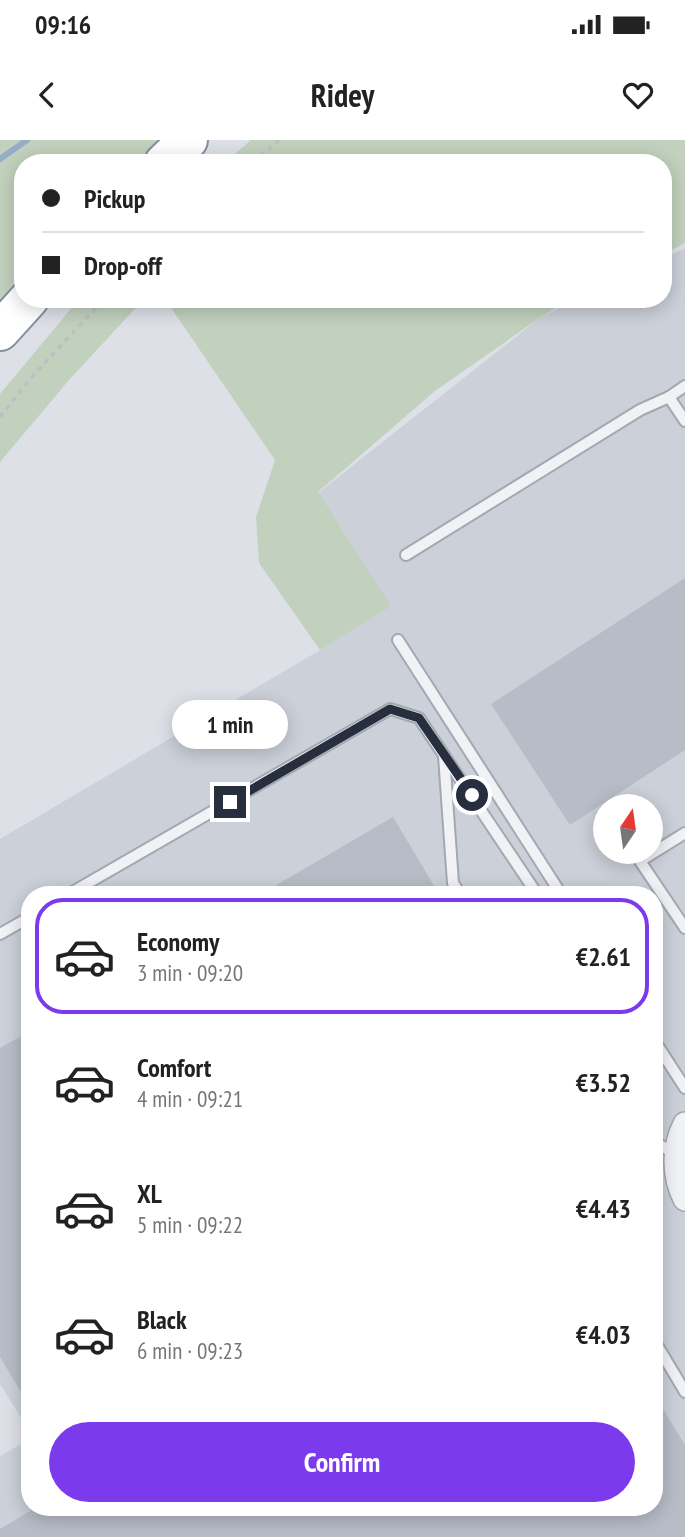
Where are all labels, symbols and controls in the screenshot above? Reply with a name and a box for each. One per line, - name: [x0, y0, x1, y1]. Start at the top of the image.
- text: 09:16: [35, 8, 91, 41]
- text: Ridey: [311, 74, 374, 116]
- icon: back: [28, 76, 66, 114]
- icon: heart: [619, 76, 657, 114]
- text: Pickup: [84, 182, 145, 215]
- text: Drop-off: [84, 249, 162, 282]
- callout: 1 min: [172, 700, 288, 750]
- text: 1 min: [207, 710, 253, 739]
- route start: [456, 779, 488, 811]
- route end: [214, 786, 246, 818]
- north arrow: [593, 794, 663, 864]
- map controls: [593, 794, 663, 864]
- icon: car: [53, 925, 116, 988]
- text: Economy: [137, 925, 219, 958]
- text: €2.61: [576, 940, 631, 973]
- text: 3 min · 09:20: [137, 958, 243, 987]
- icon: car: [53, 1051, 116, 1114]
- text: Comfort: [137, 1051, 211, 1084]
- text: €3.52: [576, 1066, 631, 1099]
- text: 4 min · 09:21: [137, 1084, 243, 1113]
- icon: car: [53, 1177, 116, 1240]
- text: XL: [137, 1177, 162, 1210]
- text: €4.43: [576, 1192, 631, 1225]
- text: 5 min · 09:22: [137, 1210, 243, 1239]
- icon: car: [53, 1303, 116, 1366]
- text: Black: [137, 1303, 187, 1336]
- text: €4.03: [576, 1318, 631, 1351]
- text: 6 min · 09:23: [137, 1336, 243, 1365]
- button: Confirm: [49, 1422, 635, 1502]

